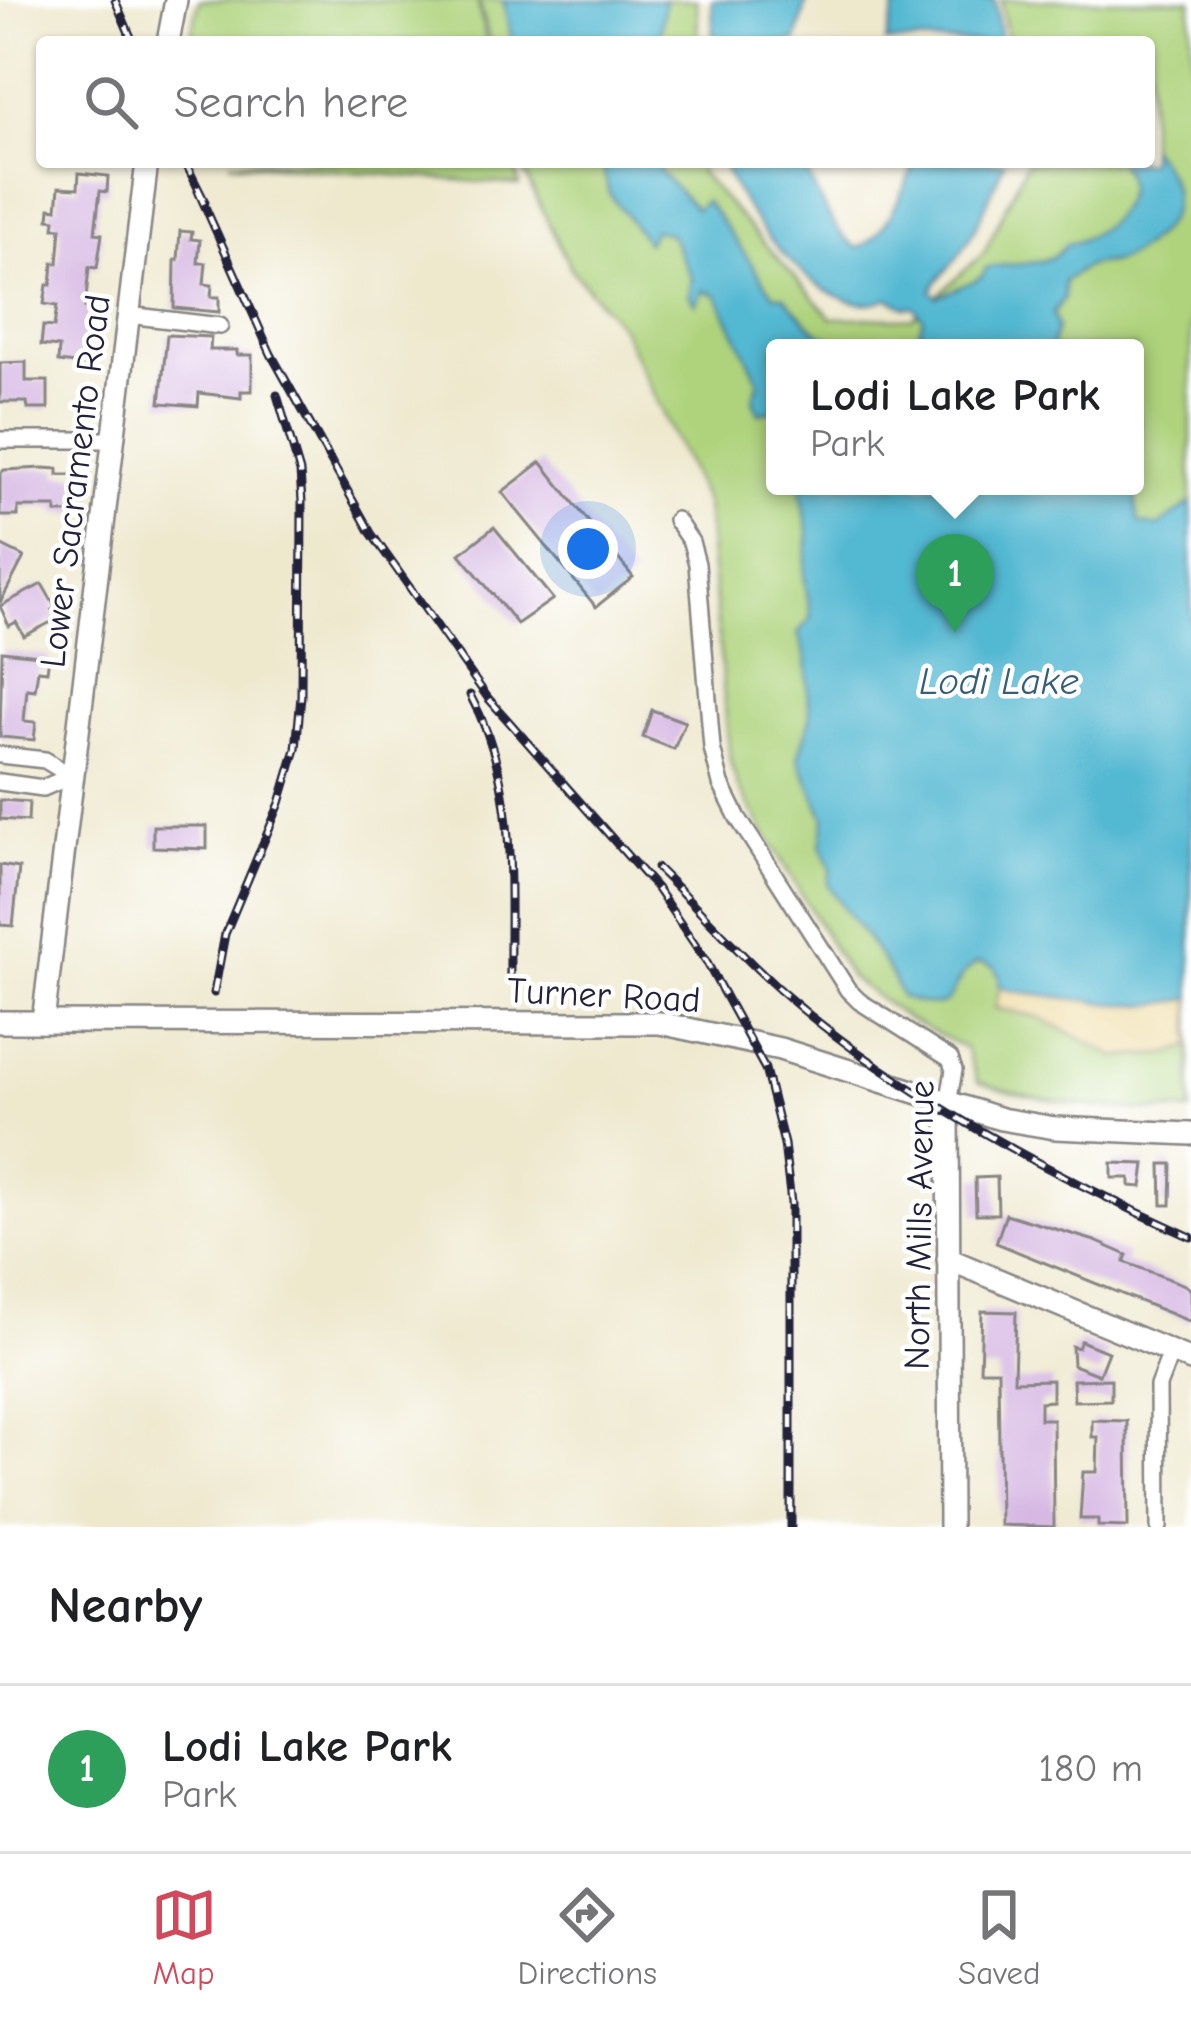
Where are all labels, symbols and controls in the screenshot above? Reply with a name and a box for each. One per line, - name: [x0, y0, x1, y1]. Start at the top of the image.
- search box: [36, 36, 1155, 168]
- icon: search: [78, 69, 144, 135]
- text: Search here: [174, 76, 408, 128]
- street label: Lower Sacramento Road: [32, 293, 119, 670]
- popup: [766, 339, 1144, 495]
- text: Lodi Lake Park: [810, 369, 1100, 421]
- text: Park: [810, 421, 885, 466]
- your location: [558, 519, 618, 579]
- pin: 1: [916, 534, 994, 633]
- water label: Lodi Lake: [919, 659, 1079, 704]
- street label: Turner Road: [506, 970, 702, 1021]
- street label: North Mills Avenue: [896, 1080, 943, 1370]
- text: Nearby: [48, 1576, 202, 1635]
- text: Lodi Lake Park: [162, 1720, 452, 1772]
- text: 1: [79, 1746, 95, 1791]
- text: 180 m: [1038, 1746, 1143, 1791]
- text: Park: [162, 1772, 237, 1817]
- tab: Map: [151, 1882, 217, 1992]
- tab: Directions: [518, 1882, 657, 1992]
- tab: Saved: [958, 1882, 1040, 1992]

